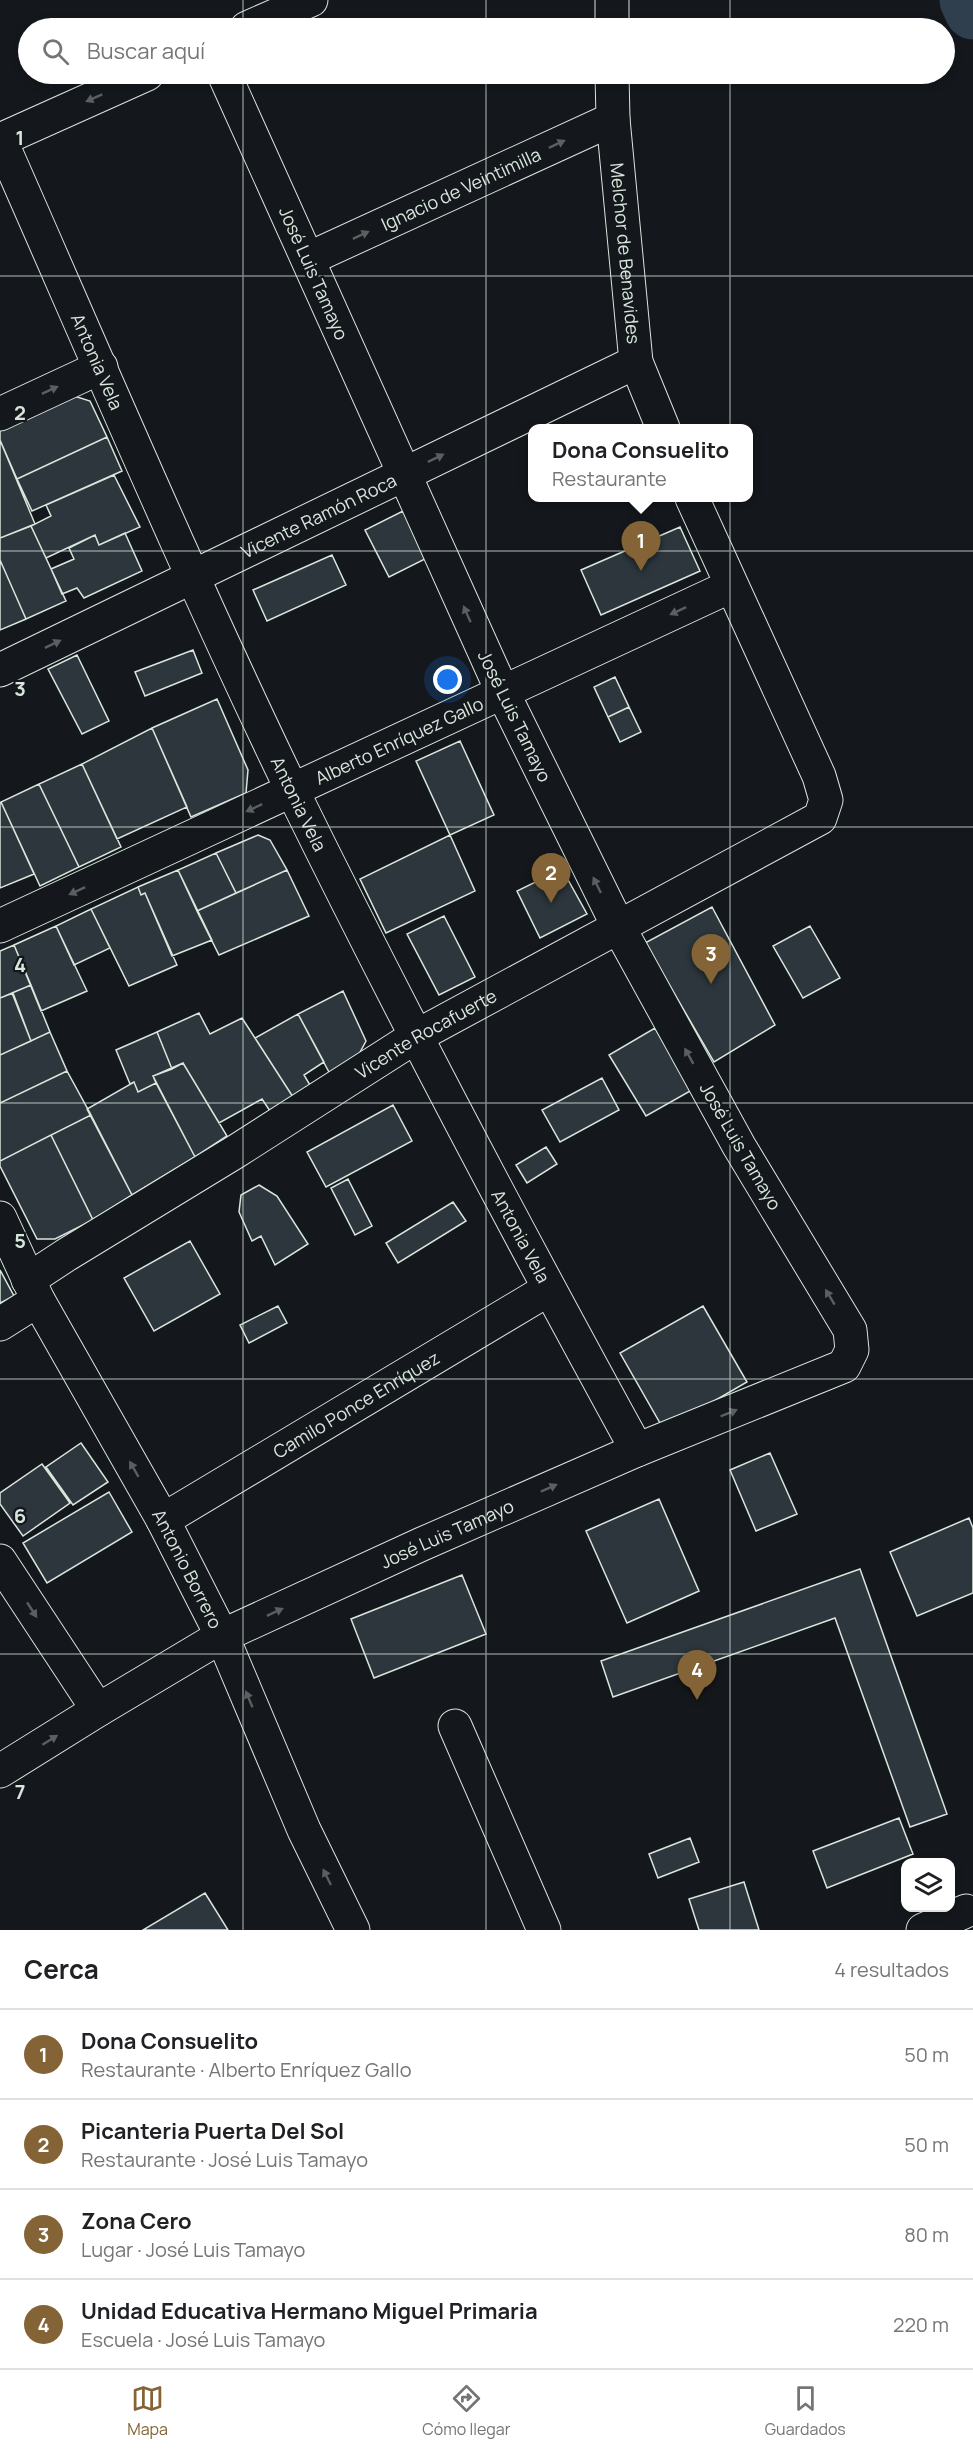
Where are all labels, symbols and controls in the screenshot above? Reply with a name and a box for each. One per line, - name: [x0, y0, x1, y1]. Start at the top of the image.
- search box: [18, 18, 955, 84]
- icon: search: [39, 35, 72, 68]
- text: Buscar aquí: [87, 36, 205, 66]
- one-way arrow: [85, 93, 103, 103]
- text: 1: [16, 124, 24, 151]
- one-way arrow: [549, 140, 566, 149]
- street label: Ignacio de Veintimilla: [377, 142, 544, 236]
- street label: Melchor de Benavides: [605, 162, 646, 345]
- street label: José Luis Tamayo: [274, 203, 354, 343]
- one-way arrow: [352, 230, 369, 239]
- street label: Antonia Vela: [66, 310, 129, 413]
- one-way arrow: [42, 386, 59, 395]
- text: 2: [14, 399, 26, 426]
- popup: [528, 424, 753, 502]
- text: Dona Consuelito: [552, 435, 729, 465]
- one-way arrow: [427, 454, 444, 463]
- text: Restaurante: [552, 465, 667, 492]
- street label: Vicente Ramón Roca: [237, 468, 400, 564]
- pin: 1: [622, 522, 660, 571]
- one-way arrow: [463, 606, 472, 623]
- one-way arrow: [669, 606, 687, 616]
- one-way arrow: [44, 639, 61, 649]
- street label: José Luis Tamayo: [473, 646, 557, 786]
- your location: [433, 665, 462, 694]
- text: 3: [14, 675, 26, 702]
- street label: Alberto Enríquez Gallo: [311, 691, 487, 790]
- street label: Antonia Vela: [266, 752, 332, 855]
- one-way arrow: [245, 804, 262, 813]
- pin: 2: [532, 854, 570, 903]
- one-way arrow: [593, 876, 602, 893]
- one-way arrow: [68, 886, 85, 895]
- pin: 3: [692, 934, 730, 984]
- text: 4: [14, 951, 26, 978]
- street label: Vicente Rocafuerte: [350, 983, 501, 1084]
- one-way arrow: [685, 1048, 695, 1065]
- street label: José Luis Tamayo: [695, 1078, 787, 1214]
- street label: Antonia Vela: [486, 1185, 556, 1287]
- text: 5: [14, 1227, 26, 1254]
- one-way arrow: [825, 1289, 836, 1305]
- street label: Camilo Ponce Enríquez: [268, 1345, 444, 1464]
- one-way arrow: [720, 1408, 738, 1418]
- one-way arrow: [129, 1460, 139, 1477]
- one-way arrow: [540, 1483, 558, 1493]
- street label: José Luis Tamayo: [376, 1493, 517, 1574]
- text: 6: [14, 1502, 26, 1529]
- street label: Antonio Borrero: [147, 1505, 228, 1632]
- one-way arrow: [26, 1602, 37, 1618]
- one-way arrow: [267, 1607, 284, 1616]
- pin: 4: [678, 1650, 716, 1700]
- one-way arrow: [244, 1690, 253, 1708]
- one-way arrow: [41, 1734, 58, 1745]
- text: 7: [15, 1778, 25, 1805]
- map controls: [901, 1858, 955, 1912]
- button: layers: [901, 1858, 955, 1912]
- one-way arrow: [322, 1869, 332, 1886]
- text: Cerca: [24, 1951, 99, 1987]
- text: 4 resultados: [834, 1956, 949, 1983]
- text: Dona Consuelito: [81, 2026, 258, 2056]
- text: 1: [39, 2041, 48, 2068]
- text: 50 m: [904, 2041, 949, 2068]
- text: Restaurante · Alberto Enríquez Gallo: [81, 2056, 412, 2083]
- text: Picanteria Puerta Del Sol: [81, 2116, 344, 2146]
- text: 2: [38, 2131, 49, 2158]
- text: 50 m: [904, 2131, 949, 2158]
- text: Restaurante · José Luis Tamayo: [81, 2146, 368, 2173]
- text: Zona Cero: [81, 2206, 192, 2236]
- text: 3: [38, 2221, 49, 2248]
- text: 80 m: [904, 2221, 949, 2248]
- text: Lugar · José Luis Tamayo: [81, 2236, 305, 2263]
- text: Unidad Educativa Hermano Miguel Primaria: [81, 2296, 538, 2326]
- text: 4: [37, 2311, 50, 2338]
- text: 220 m: [893, 2311, 949, 2338]
- text: Escuela · José Luis Tamayo: [81, 2326, 325, 2353]
- tab: Mapa: [127, 2382, 168, 2440]
- tab: Cómo llegar: [422, 2382, 510, 2440]
- tab: Guardados: [765, 2382, 846, 2440]

